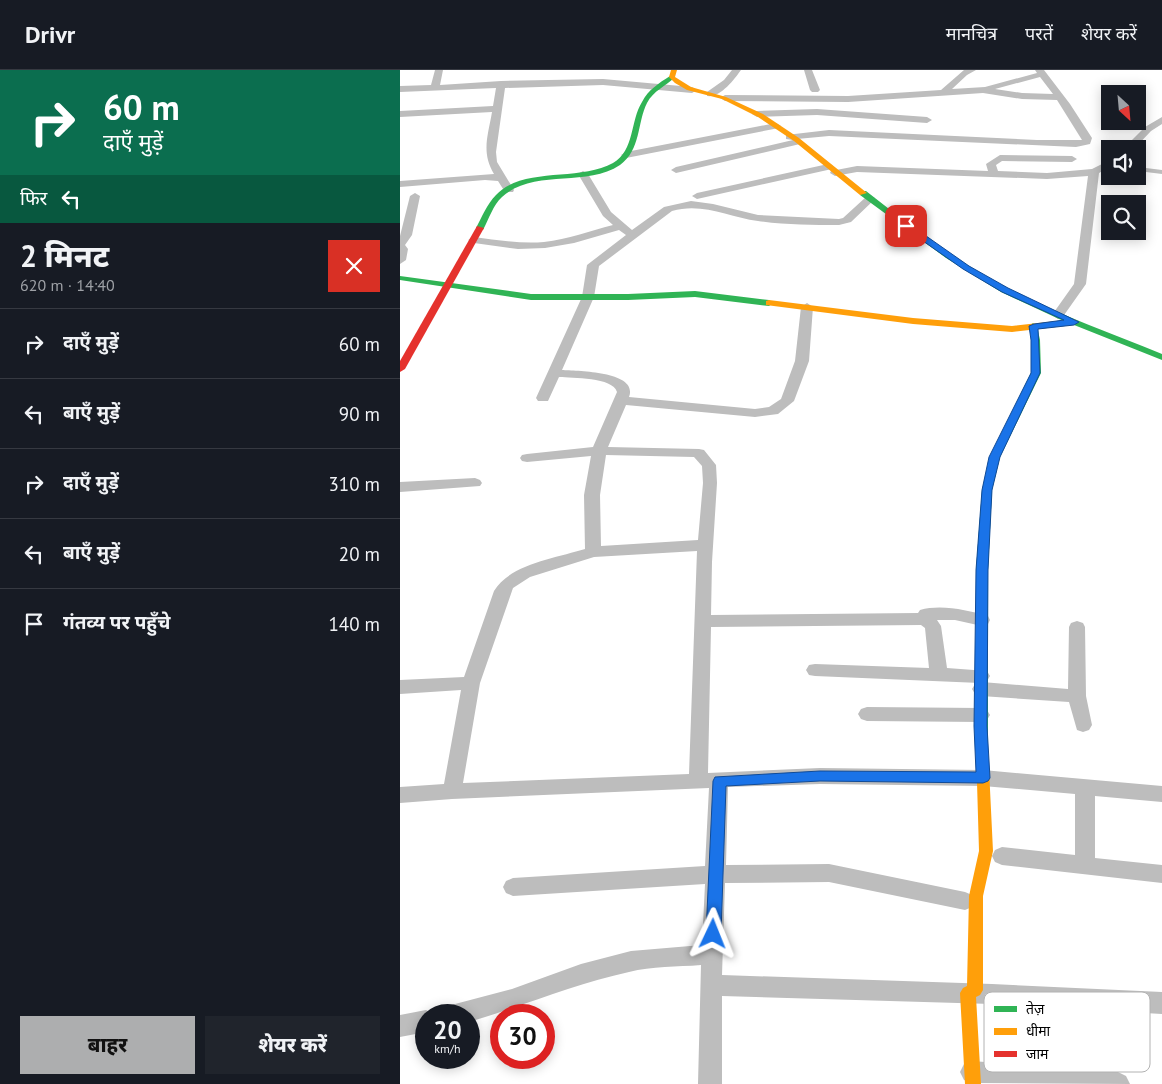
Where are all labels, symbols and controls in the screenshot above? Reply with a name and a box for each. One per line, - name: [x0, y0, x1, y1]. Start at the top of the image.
- text: Drivr: [25, 19, 75, 50]
- text: मानचित्र: [946, 22, 997, 45]
- text: परतें: [1025, 22, 1053, 45]
- text: शेयर करें: [1081, 22, 1137, 45]
- text: 60 m: [103, 84, 180, 130]
- north arrow: [1101, 85, 1146, 130]
- map controls: [1101, 85, 1146, 240]
- icon: right: [20, 90, 85, 155]
- text: दाएँ मुड़ें: [103, 128, 163, 156]
- button: sound: [1101, 140, 1146, 185]
- icon: left: [57, 185, 85, 213]
- text: फिर: [20, 186, 47, 210]
- button: search: [1101, 195, 1146, 240]
- pin: [885, 205, 927, 247]
- icon: arrive: [892, 212, 920, 240]
- text: 2 मिनट: [20, 236, 109, 275]
- button: close: [328, 240, 380, 292]
- text: 620 m · 14:40: [20, 275, 115, 295]
- icon: right: [20, 330, 48, 358]
- text: दाएँ मुड़ें: [63, 330, 119, 354]
- text: 60 m: [339, 332, 380, 356]
- icon: left: [20, 400, 48, 428]
- text: बाएँ मुड़ें: [63, 400, 120, 424]
- text: 90 m: [339, 402, 380, 426]
- icon: right: [20, 470, 48, 498]
- text: दाएँ मुड़ें: [63, 470, 119, 494]
- text: 310 m: [328, 472, 380, 496]
- icon: left: [20, 540, 48, 568]
- text: बाएँ मुड़ें: [63, 540, 120, 564]
- text: 20 m: [339, 542, 380, 566]
- icon: arrive: [20, 610, 48, 638]
- text: गंतव्य पर पहुँचे: [63, 610, 170, 634]
- text: 140 m: [328, 612, 380, 636]
- position arrow: [686, 907, 738, 959]
- legend: [984, 992, 1150, 1072]
- text: तेज़: [1026, 1000, 1045, 1018]
- speed limit sign: 30: [490, 1004, 555, 1069]
- text: 20: [433, 1014, 462, 1046]
- button: बाहर: [20, 1016, 195, 1074]
- button: शेयर करें: [205, 1016, 380, 1074]
- text: धीमा: [1026, 1022, 1051, 1040]
- text: km/h: [434, 1041, 461, 1056]
- text: जाम: [1026, 1045, 1049, 1063]

